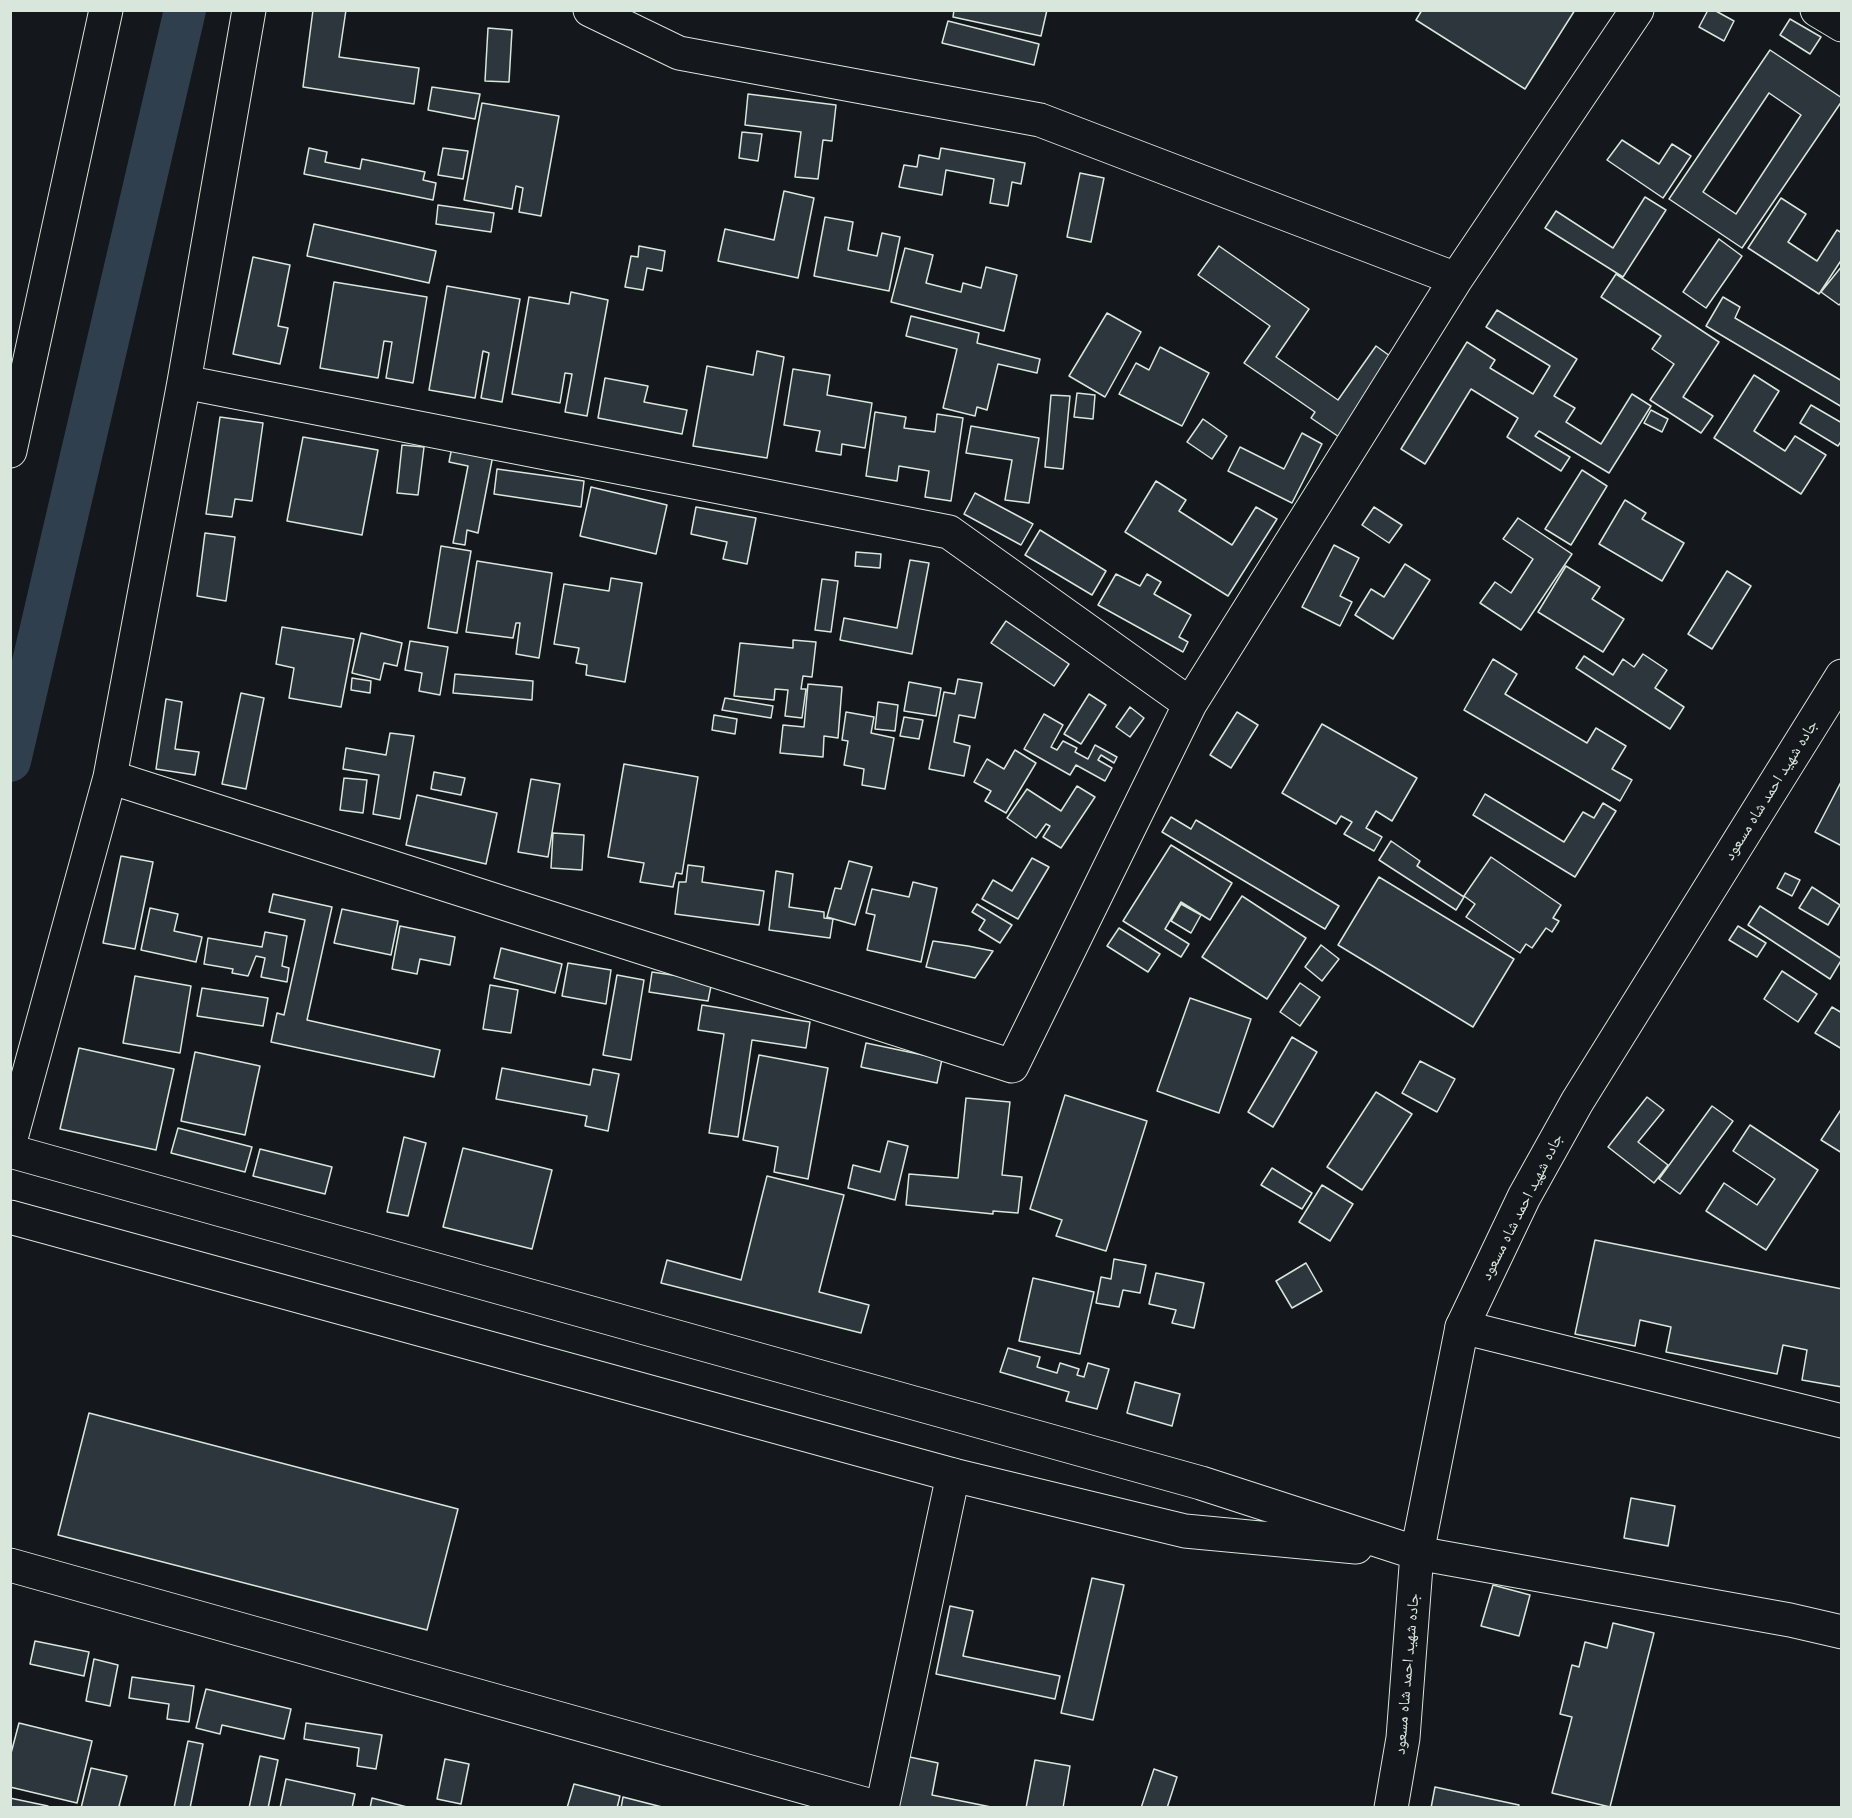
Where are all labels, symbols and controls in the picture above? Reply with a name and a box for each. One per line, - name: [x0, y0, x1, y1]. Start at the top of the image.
- street label: جاده شهيد احمد شاه مسعود: [1720, 716, 1822, 864]
- street label: جاده شهيد احمد شاه مسعود: [1477, 1130, 1567, 1284]
- street label: جاده شهيد احمد شاه مسعود: [1390, 1592, 1424, 1756]

